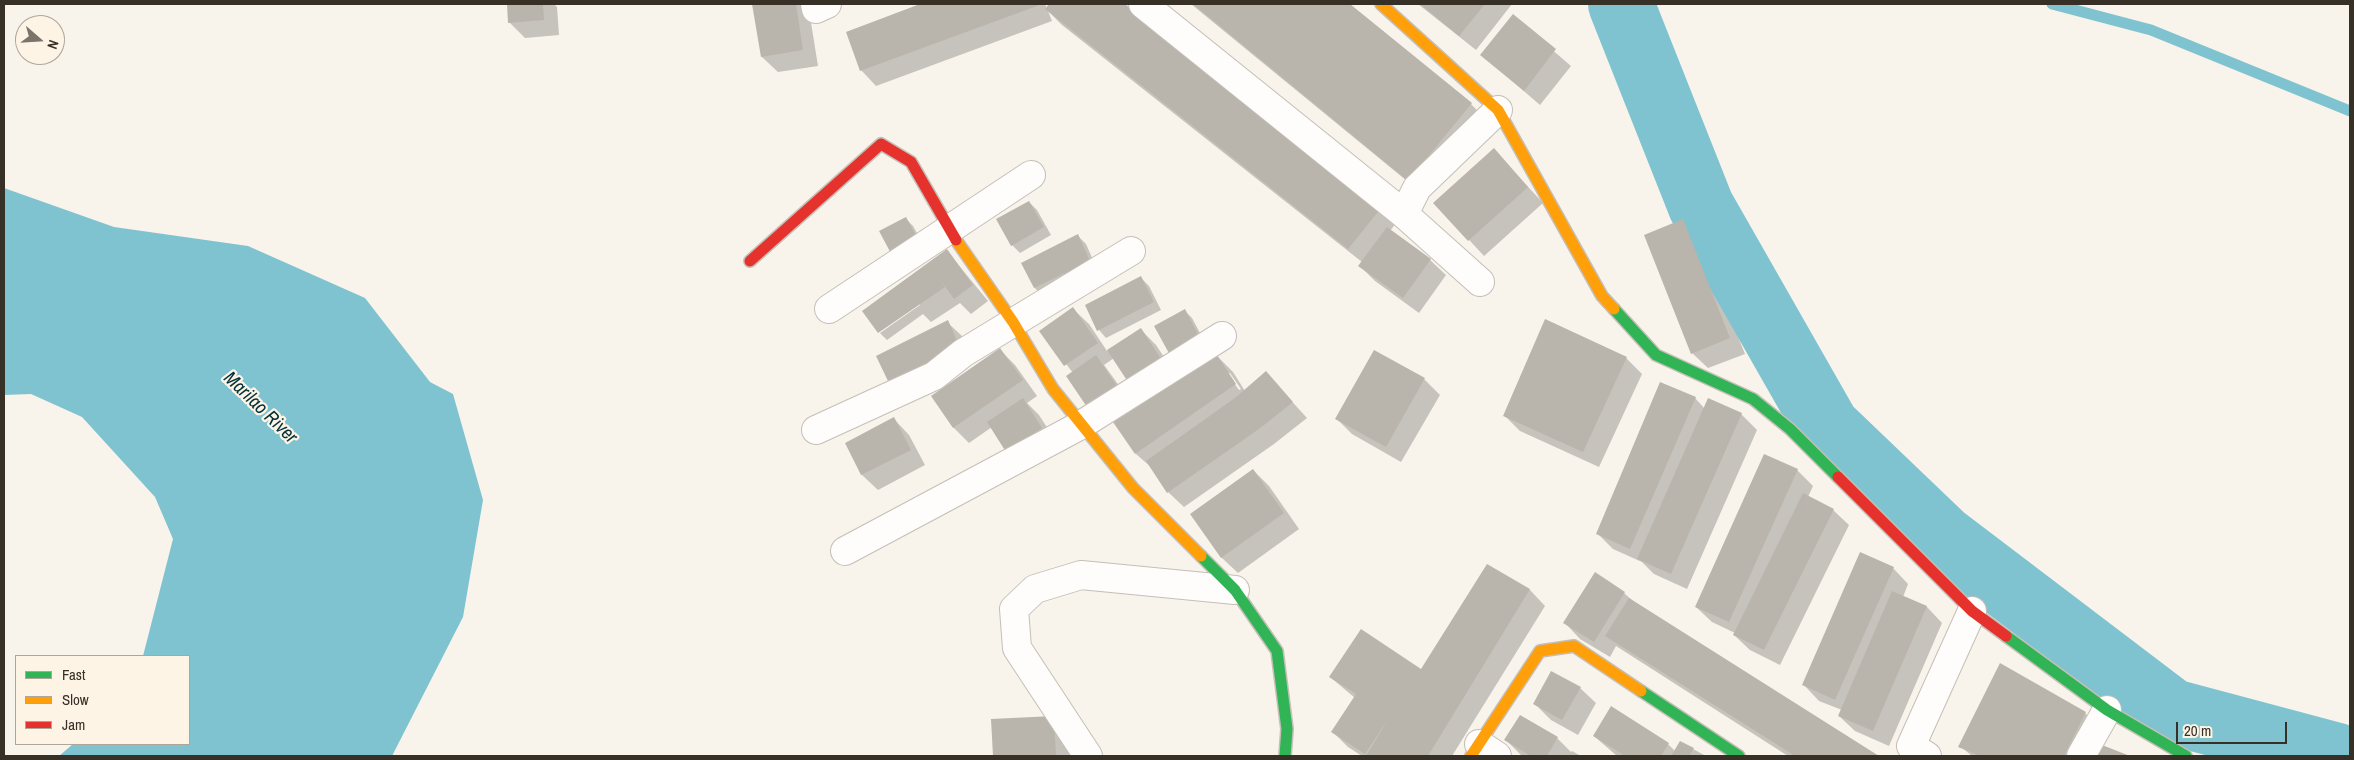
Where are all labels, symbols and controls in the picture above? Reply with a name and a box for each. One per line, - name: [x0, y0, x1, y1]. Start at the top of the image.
- north arrow: [15, 15, 65, 65]
- text: N: [43, 38, 63, 51]
- water label: Marilao River: [218, 367, 302, 449]
- legend: [15, 655, 190, 745]
- text: Fast: [62, 664, 85, 685]
- text: Slow: [62, 689, 89, 710]
- scale bar: [2179, 712, 2290, 744]
- text: Jam: [62, 714, 85, 735]
- text: 20 m: [2184, 720, 2211, 741]

